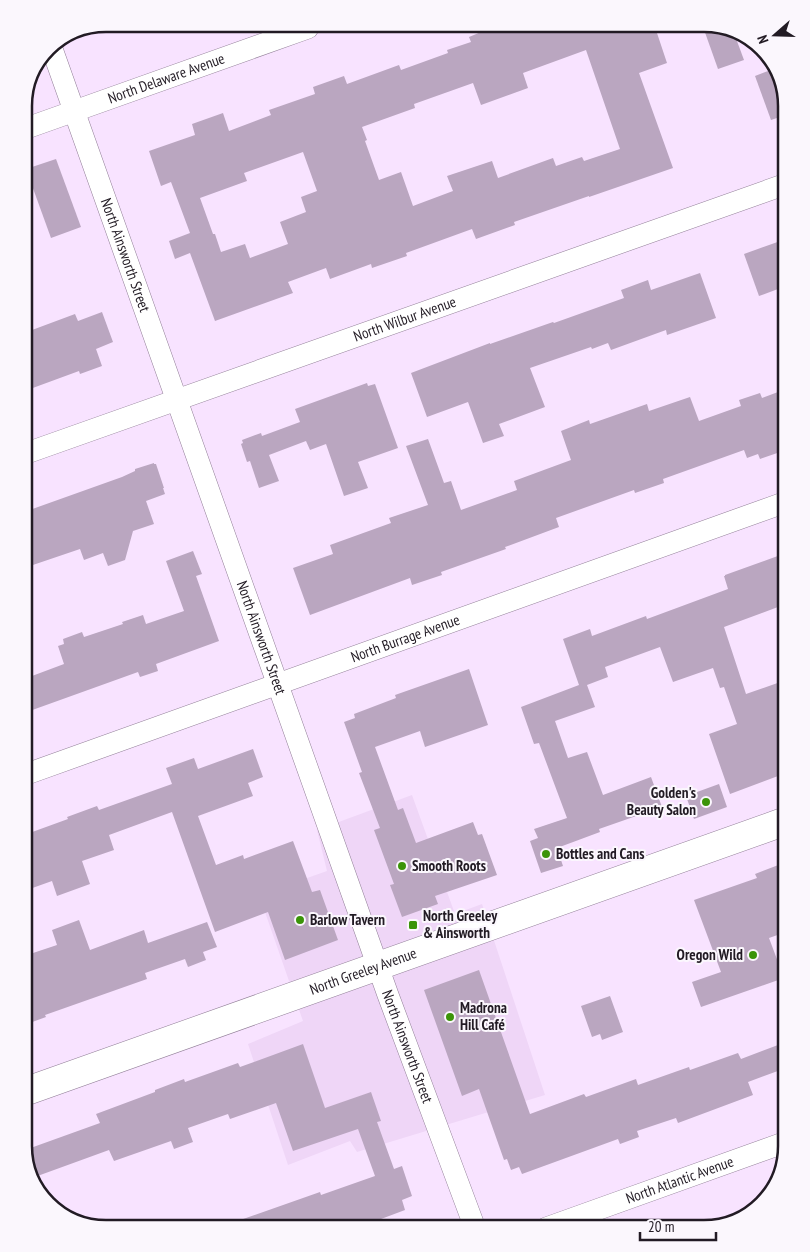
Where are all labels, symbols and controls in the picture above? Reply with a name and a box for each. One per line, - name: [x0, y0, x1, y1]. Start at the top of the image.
- north arrow: [750, 10, 800, 60]
- text: N: [753, 33, 773, 46]
- street label: North Delaware Avenue: [105, 48, 227, 107]
- street label: North Ainsworth Street: [97, 196, 155, 314]
- street label: North Wilbur Avenue: [351, 292, 458, 346]
- street label: North Ainsworth Street: [233, 578, 291, 697]
- street label: North Burrage Avenue: [348, 610, 462, 666]
- place label: Golden's Beauty Salon: [627, 783, 696, 819]
- marker: Golden's Beauty Salon: [700, 796, 712, 808]
- place label: Bottles and Cans: [556, 844, 644, 863]
- marker: Bottles and Cans: [540, 848, 552, 860]
- place label: Smooth Roots: [412, 856, 486, 875]
- marker: Smooth Roots: [396, 860, 408, 872]
- place label: North Greeley & Ainsworth: [423, 906, 498, 942]
- place label: Barlow Tavern: [310, 910, 385, 929]
- marker: Barlow Tavern: [294, 914, 306, 926]
- marker: North Greeley & Ainsworth: [407, 919, 419, 931]
- street label: North Greeley Avenue: [307, 943, 419, 999]
- place label: Oregon Wild: [677, 945, 743, 964]
- marker: Oregon Wild: [747, 949, 759, 961]
- street label: North Ainsworth Street: [378, 987, 437, 1106]
- place label: Madrona Hill Café: [460, 998, 507, 1034]
- marker: Madrona Hill Café: [444, 1011, 456, 1023]
- street label: North Atlantic Avenue: [623, 1152, 736, 1208]
- scale bar: [640, 1210, 716, 1242]
- text: 20 m: [648, 1217, 674, 1236]

